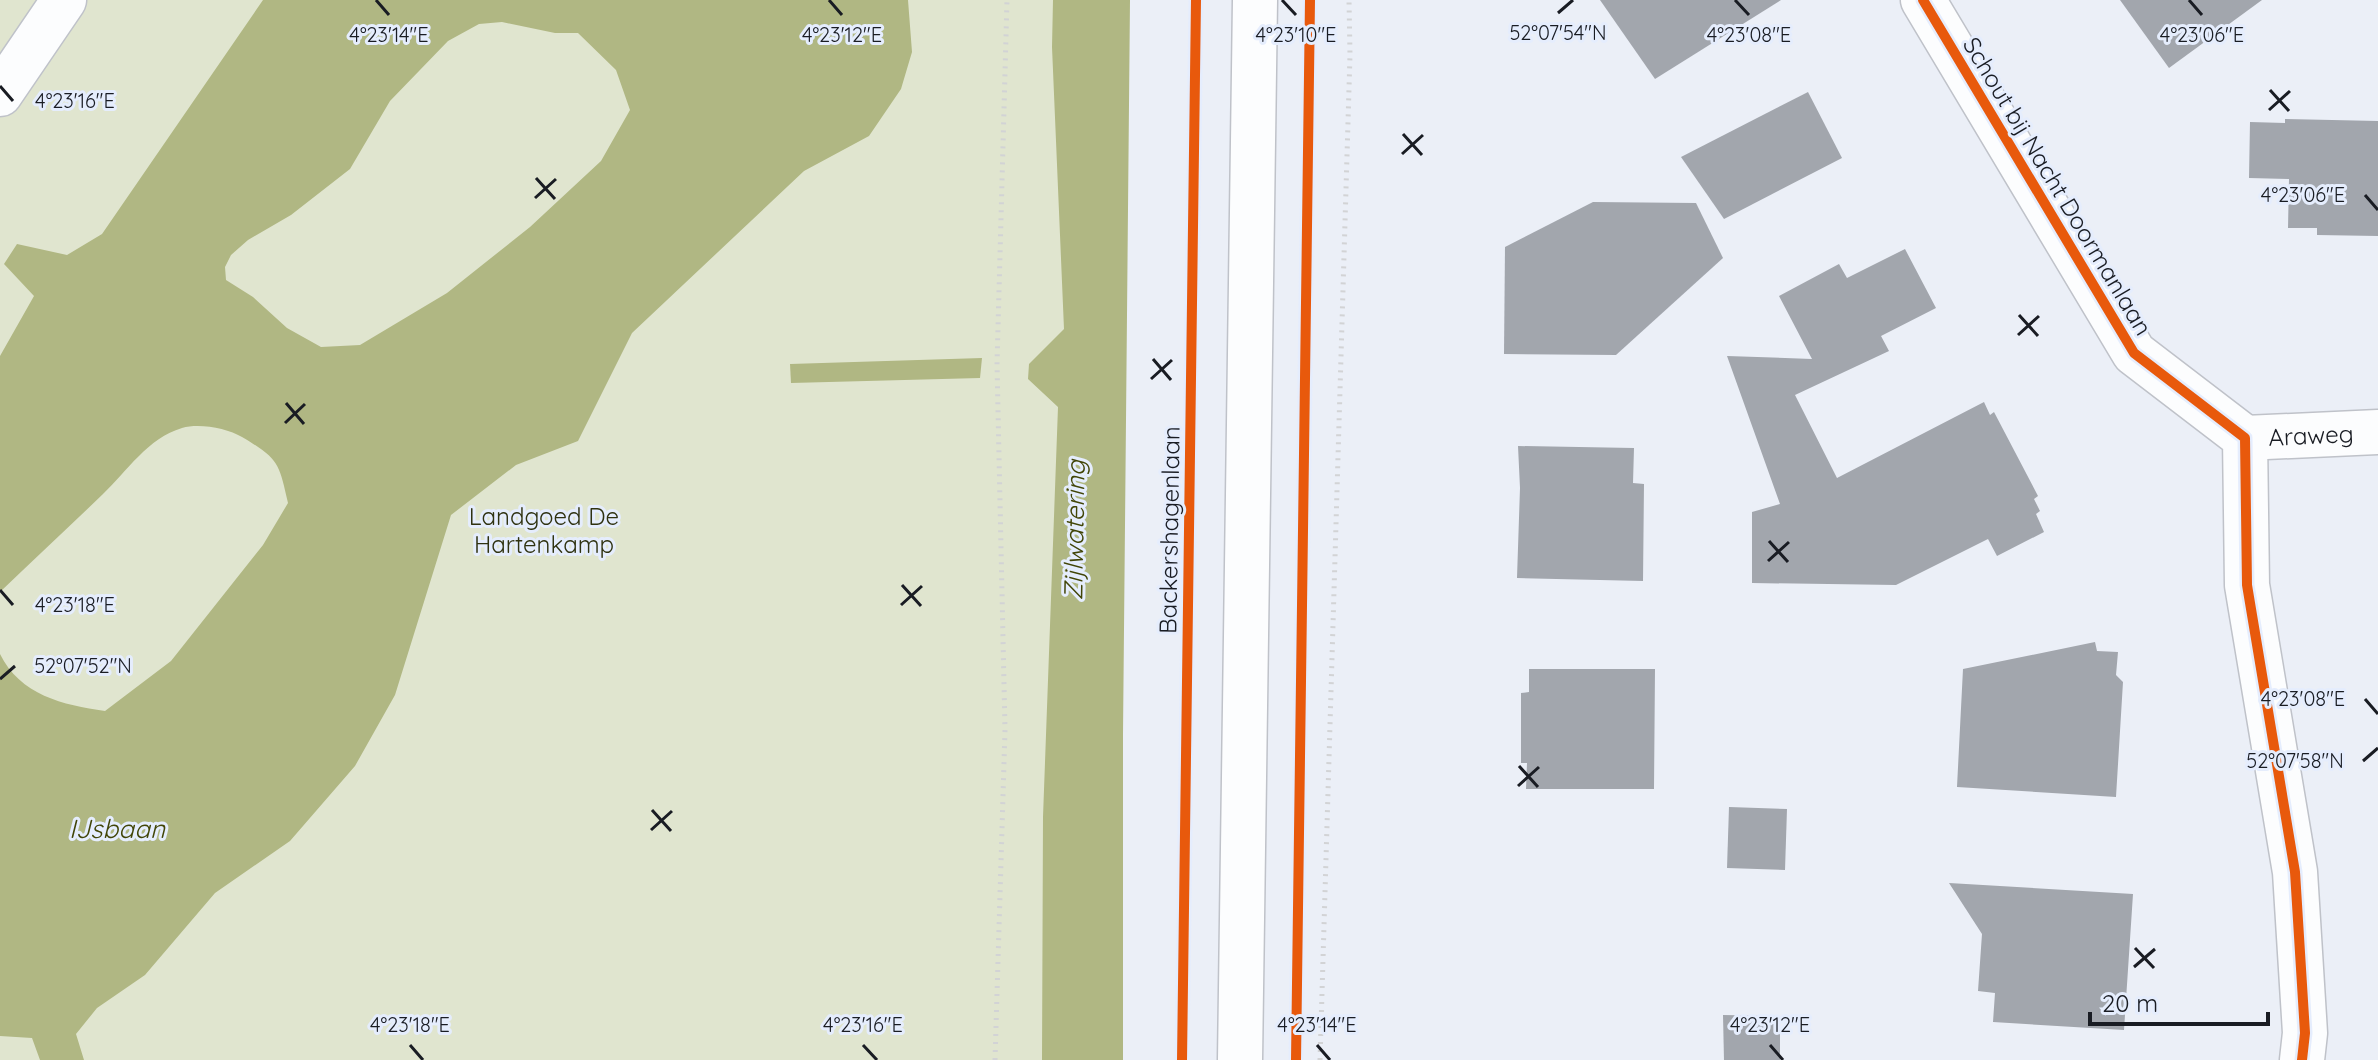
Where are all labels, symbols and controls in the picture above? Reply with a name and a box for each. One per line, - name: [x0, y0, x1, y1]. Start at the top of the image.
- text: 52°07'54"N: [1509, 20, 1607, 45]
- text: 4°23'14"E: [349, 22, 429, 47]
- text: 4°23'12"E: [802, 22, 882, 47]
- text: 4°23'10"E: [1256, 22, 1336, 47]
- text: 4°23'08"E: [1707, 22, 1791, 47]
- text: 4°23'06"E: [2160, 22, 2244, 47]
- street label: Schout bij Nacht Doormanlaan: [1957, 31, 2159, 341]
- text: 4°23'16"E: [35, 88, 115, 113]
- text: 4°23'06"E: [2261, 182, 2345, 207]
- street label: Araweg: [2268, 418, 2354, 452]
- street label: Backershagenlaan: [1152, 426, 1186, 634]
- water label: Zijlwatering: [1056, 458, 1092, 601]
- park label: Landgoed De Hartenkamp: [469, 501, 619, 559]
- text: 4°23'18"E: [35, 592, 115, 617]
- text: 52°07'52"N: [34, 653, 132, 678]
- text: 4°23'08"E: [2261, 686, 2345, 711]
- text: 52°07'58"N: [2246, 748, 2344, 773]
- water label: IJsbaan: [69, 812, 166, 845]
- scale bar: [2090, 976, 2268, 1026]
- text: 20 m: [2102, 988, 2158, 1018]
- text: 4°23'18"E: [370, 1012, 450, 1037]
- text: 4°23'16"E: [823, 1012, 903, 1037]
- text: 4°23'14"E: [1277, 1012, 1357, 1037]
- text: 4°23'12"E: [1730, 1012, 1810, 1037]

